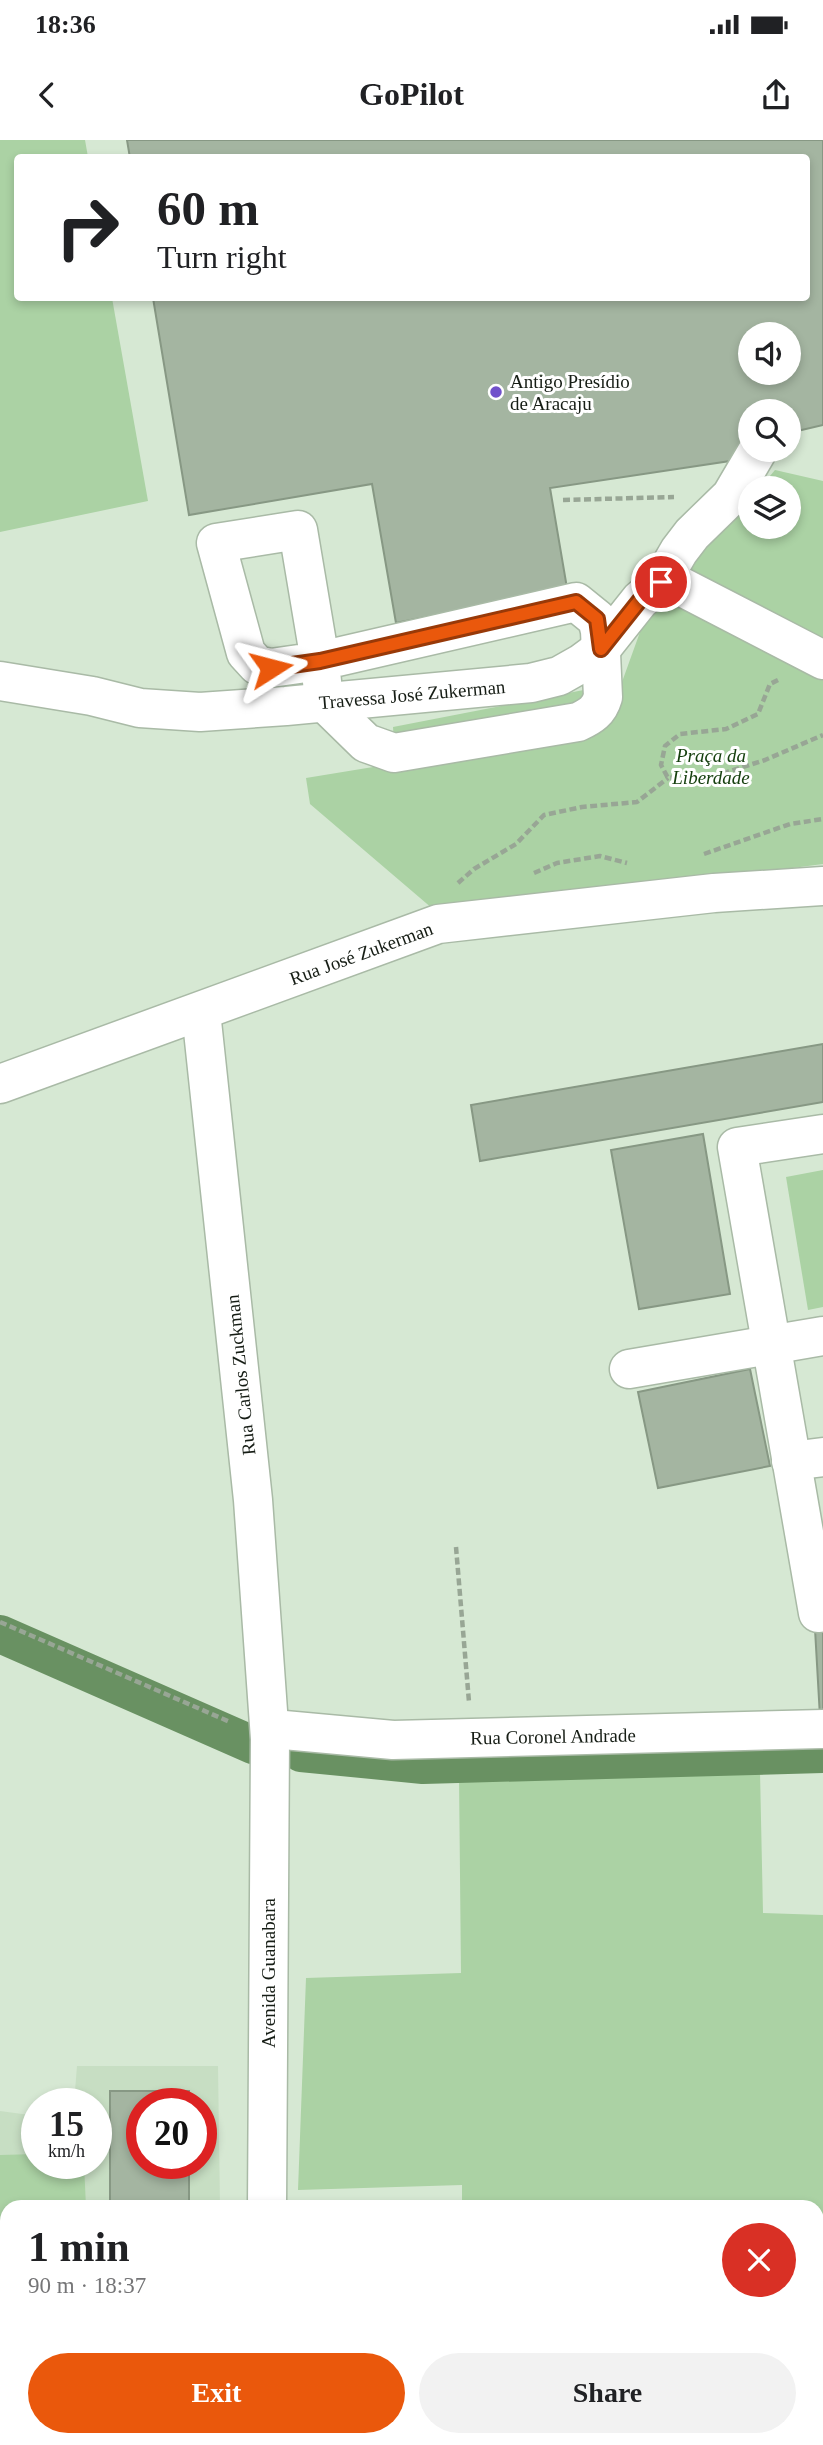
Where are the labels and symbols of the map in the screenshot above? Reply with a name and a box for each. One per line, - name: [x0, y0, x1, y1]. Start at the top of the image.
- place label: Antigo Presídio de Aracaju: [510, 371, 630, 414]
- marker: Antigo Presídio de Aracaju: [488, 384, 504, 400]
- pin: [631, 552, 691, 612]
- position arrow: [234, 631, 308, 705]
- street label: Travessa José Zukerman: [318, 676, 507, 713]
- park label: Praça da Liberdade: [671, 745, 750, 788]
- street label: Rua José Zukerman: [287, 918, 436, 989]
- street label: Rua Carlos Zuckman: [222, 1293, 259, 1456]
- street label: Rua Coronel Andrade: [470, 1725, 636, 1748]
- street label: Avenida Guanabara: [258, 1897, 279, 2048]
- speed limit sign: 20: [126, 2088, 217, 2179]

